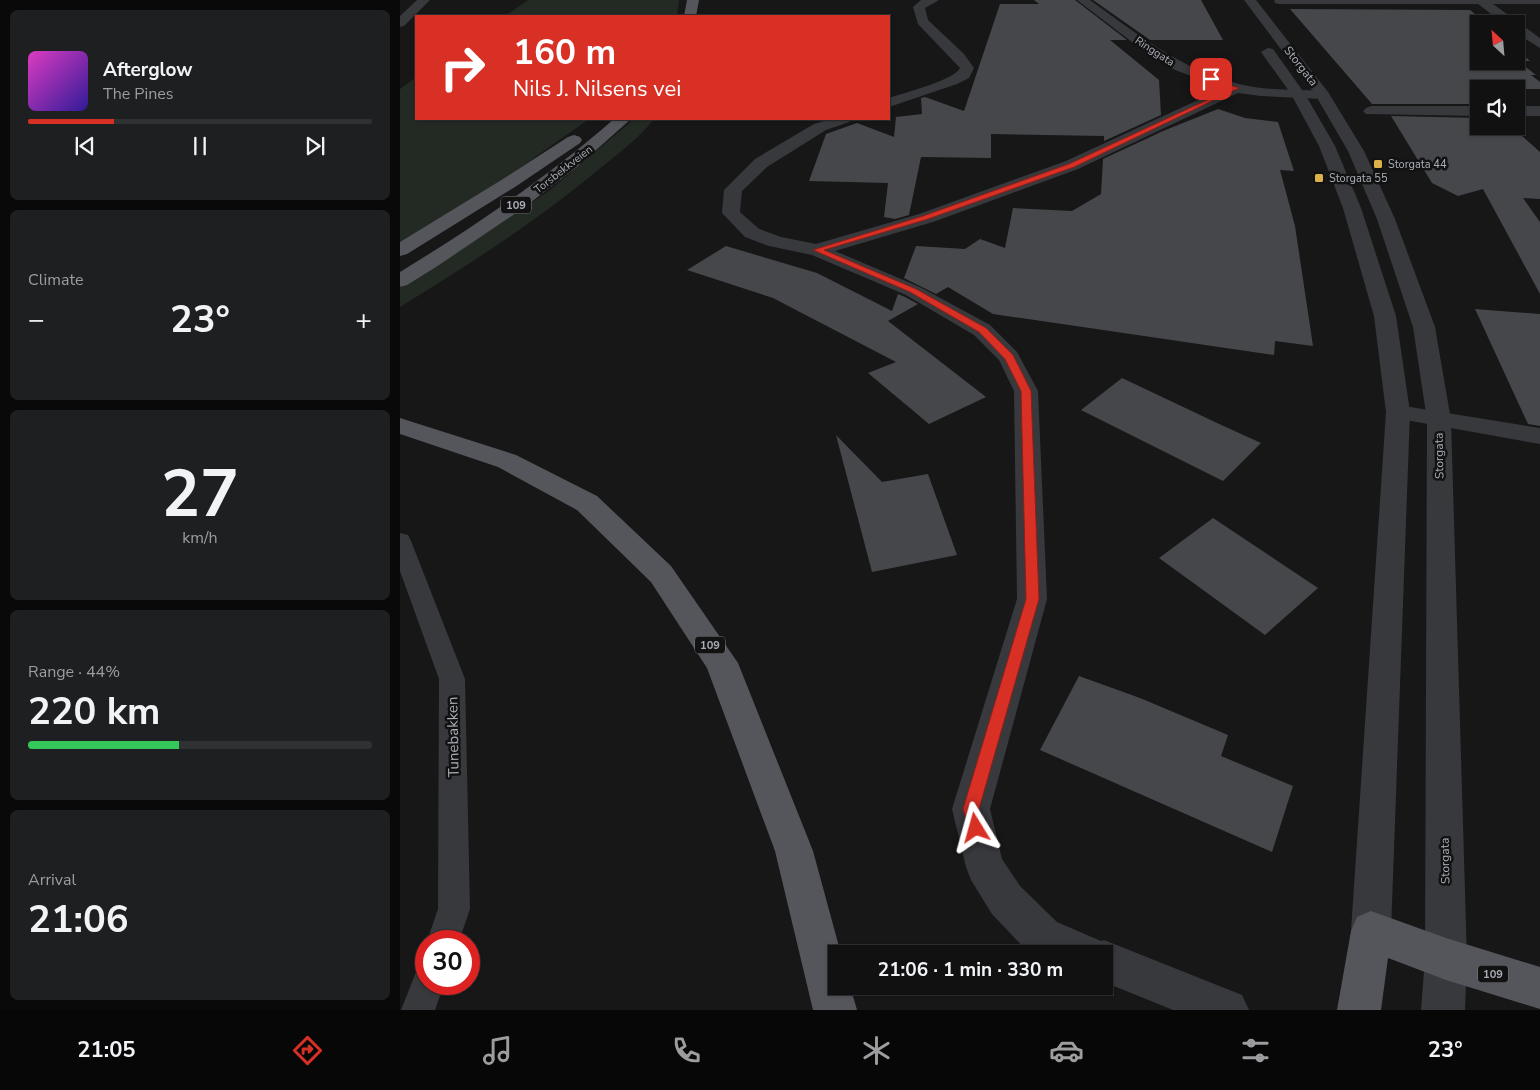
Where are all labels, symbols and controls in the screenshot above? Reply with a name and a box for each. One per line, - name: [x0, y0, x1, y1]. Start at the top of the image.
- north arrow: [1470, 15, 1525, 70]
- map controls: [1470, 15, 1525, 135]
- text: 160 m: [513, 29, 616, 76]
- street label: Ringgata: [1132, 33, 1178, 70]
- icon: right: [430, 35, 495, 100]
- street label: Storgata: [1280, 43, 1322, 89]
- text: Afterglow: [103, 57, 193, 83]
- pin: [1190, 58, 1232, 100]
- icon: arrive: [1197, 65, 1225, 93]
- text: Nils J. Nilsens vei: [513, 74, 681, 104]
- button: sound: [1470, 80, 1525, 135]
- text: The Pines: [103, 83, 173, 105]
- icon: previous: [71, 132, 99, 160]
- icon: pause: [186, 132, 214, 160]
- icon: next: [301, 132, 329, 160]
- street label: Torsbekkveien: [531, 142, 596, 197]
- place label: Storgata 44: [1388, 157, 1447, 172]
- marker: Storgata 44: [1372, 158, 1384, 170]
- place label: Storgata 55: [1329, 171, 1388, 186]
- marker: Storgata 55: [1313, 172, 1325, 184]
- road number: 109: [501, 196, 531, 214]
- text: Climate: [28, 269, 83, 291]
- text: 23°: [170, 294, 230, 345]
- text: −: [28, 301, 45, 339]
- text: +: [355, 301, 372, 339]
- street label: Storgata: [1431, 433, 1447, 479]
- text: 27: [161, 450, 239, 539]
- text: km/h: [182, 527, 218, 549]
- road number: 109: [695, 636, 725, 654]
- text: Range · 44%: [28, 661, 120, 683]
- text: 220 km: [28, 686, 160, 737]
- street label: Tunebakken: [442, 696, 464, 778]
- position arrow: [949, 801, 1001, 853]
- street label: Storgata: [1437, 838, 1453, 884]
- text: Arrival: [28, 869, 76, 891]
- text: 21:06: [28, 894, 129, 945]
- speed limit sign: 30: [415, 930, 480, 995]
- text: 21:06 · 1 min · 330 m: [878, 957, 1063, 983]
- road number: 109: [1478, 966, 1508, 982]
- icon: directions: [290, 1033, 325, 1068]
- icon: music: [480, 1033, 515, 1068]
- icon: phone: [669, 1033, 704, 1068]
- icon: climate: [859, 1033, 894, 1068]
- icon: car: [1049, 1033, 1084, 1068]
- icon: filters: [1238, 1033, 1273, 1068]
- text: 21:05: [77, 1035, 136, 1065]
- text: 23°: [1428, 1035, 1463, 1065]

